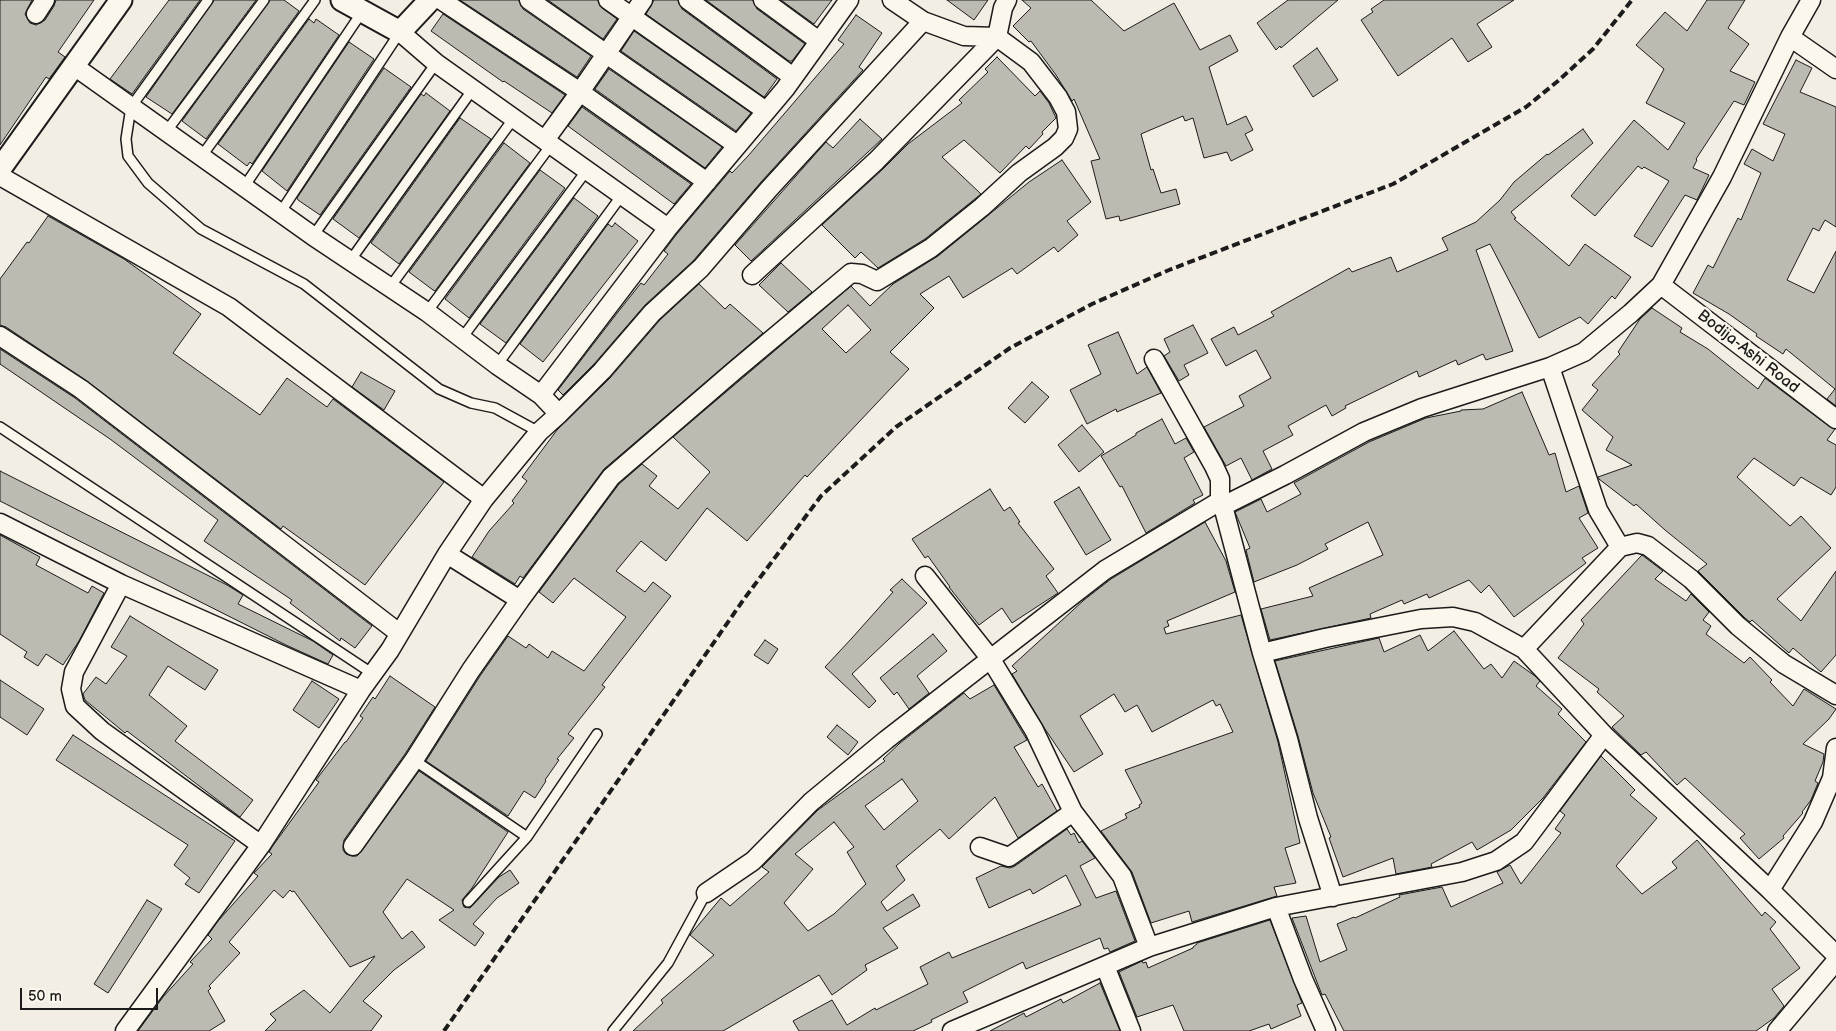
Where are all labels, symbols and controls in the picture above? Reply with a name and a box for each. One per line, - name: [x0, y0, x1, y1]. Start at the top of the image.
- street label: Bodija-Ashi Road: [1693, 306, 1803, 398]
- scale bar: [22, 978, 160, 1010]
- text: 50 m: [28, 987, 62, 1006]

